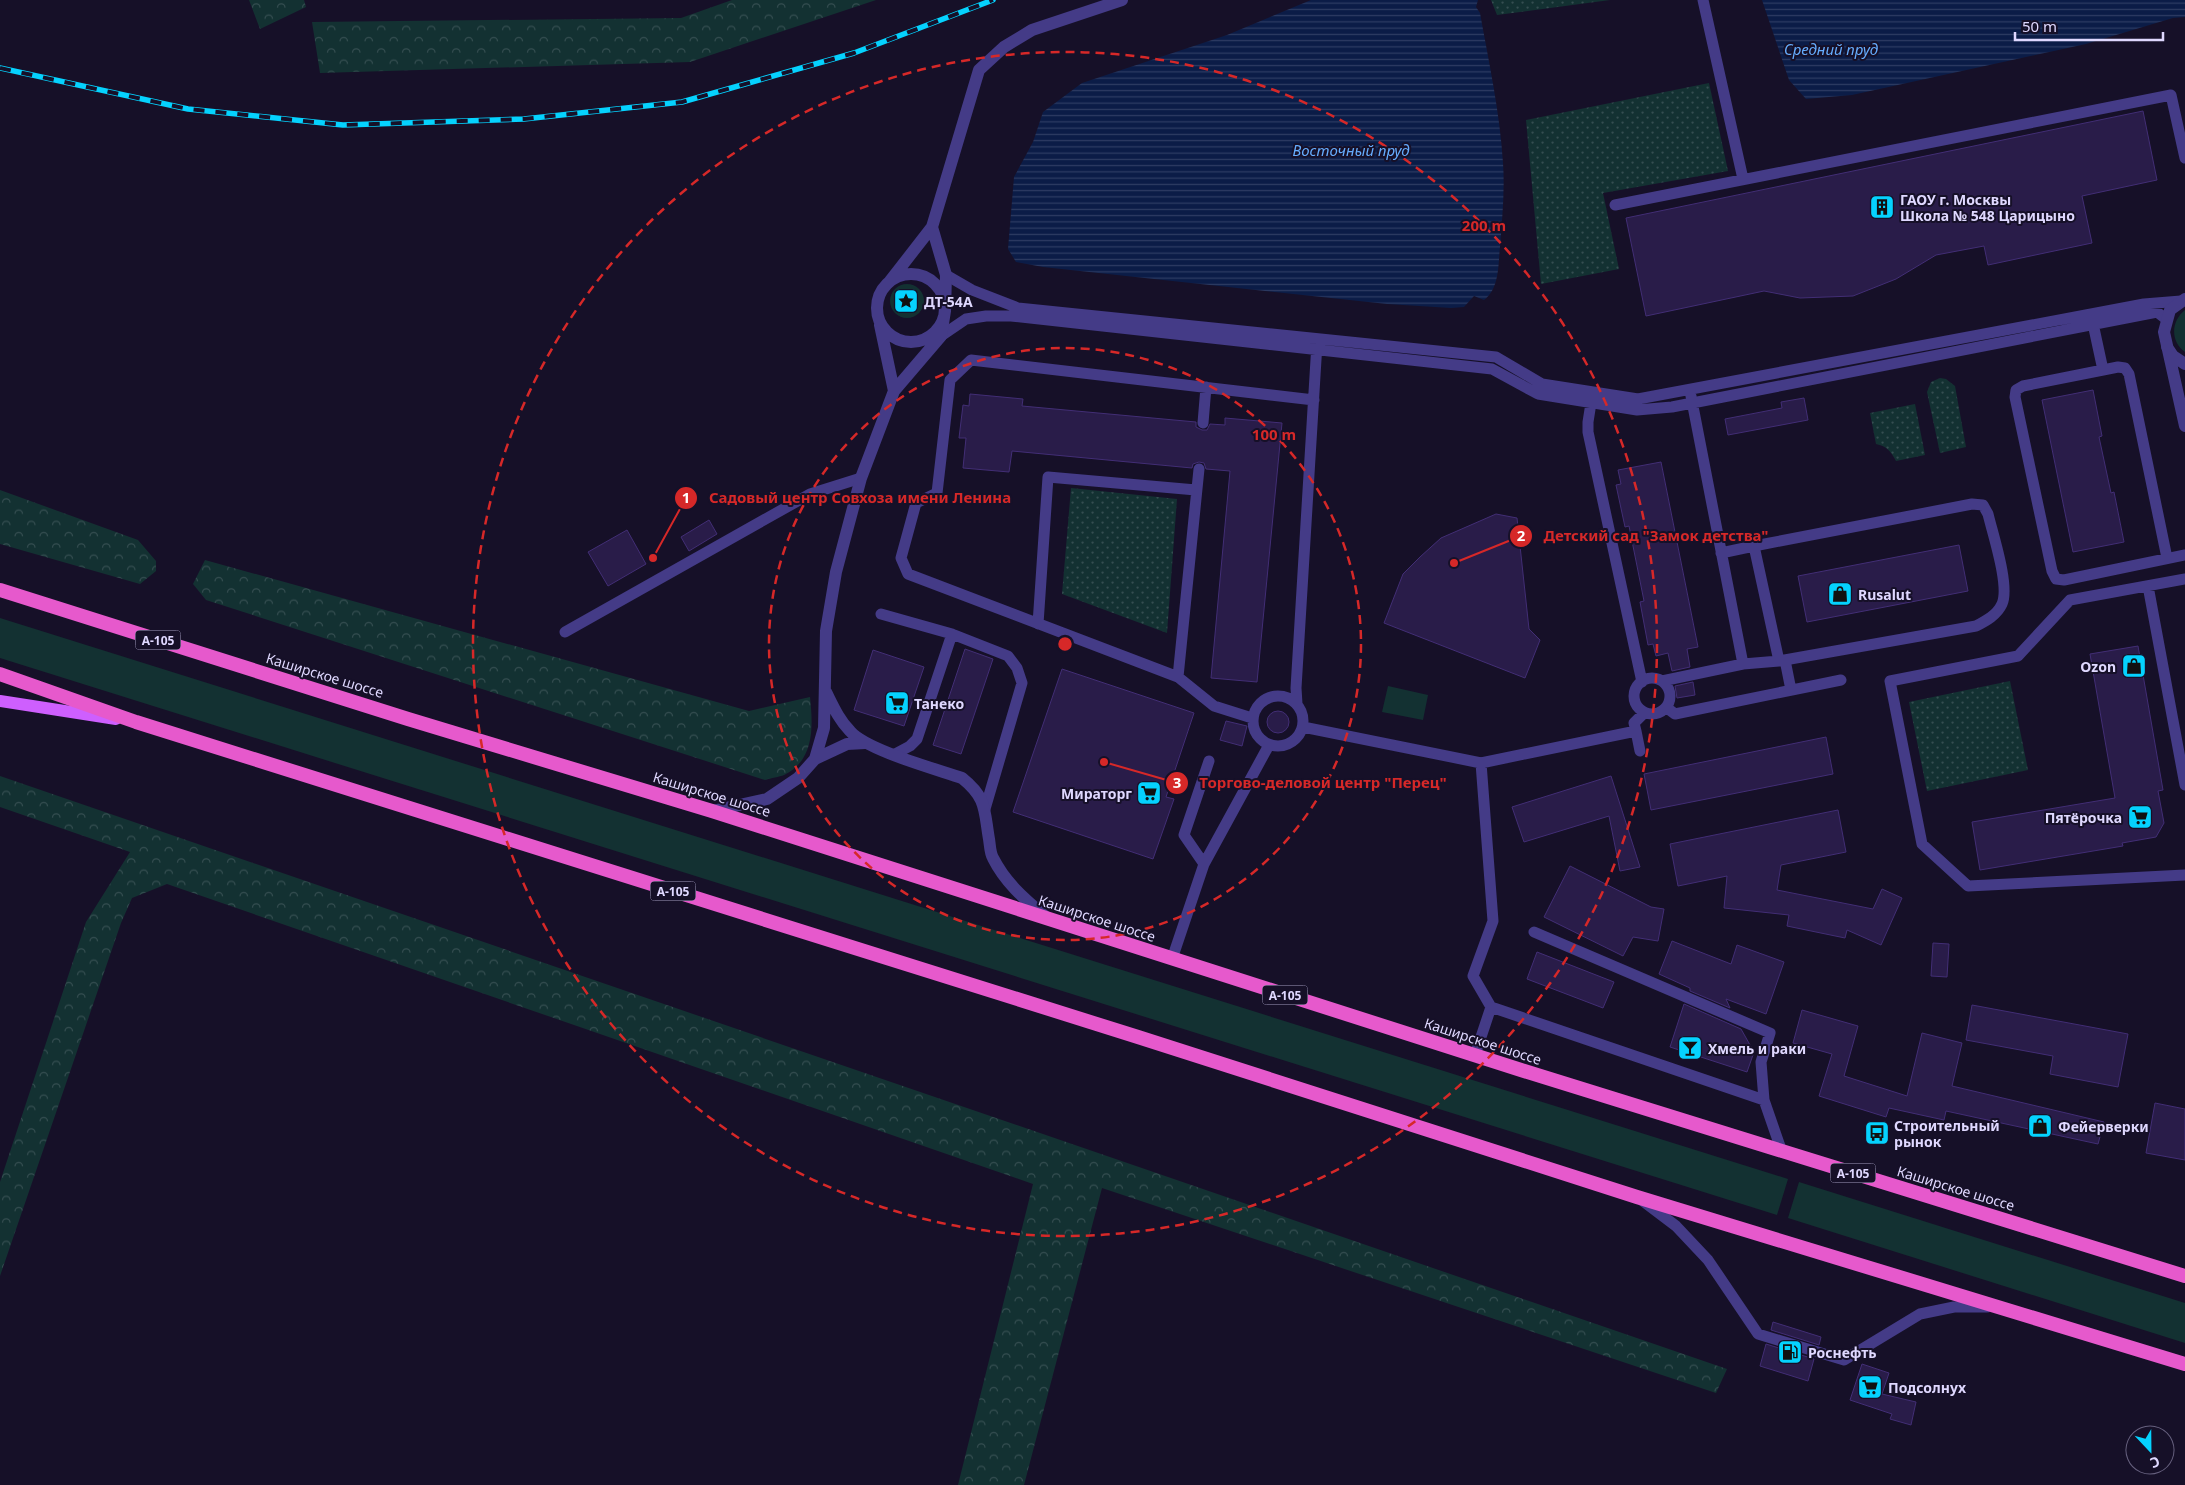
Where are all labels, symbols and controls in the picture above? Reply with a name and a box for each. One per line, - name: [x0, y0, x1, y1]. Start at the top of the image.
- scale bar: [2015, 10, 2162, 42]
- text: 50 m: [2022, 16, 2057, 36]
- water label: Средний пруд: [1784, 39, 1879, 59]
- water label: Восточный пруд: [1292, 140, 1410, 160]
- place label: ГАОУ г. Москвы Школа № 548 Царицыно: [1900, 190, 2075, 225]
- building icon: ГАОУ г. Москвы Школа № 548 Царицыно: [1869, 194, 1895, 220]
- text: 200 m: [1462, 215, 1506, 235]
- place icon: ДТ-54А: [893, 288, 919, 314]
- place label: ДТ-54А: [924, 292, 973, 311]
- text: 100 m: [1252, 424, 1296, 444]
- callout: Садовый центр Совхоза имени Ленина: [673, 483, 1021, 513]
- text: 1: [682, 487, 690, 507]
- text: Садовый центр Совхоза имени Ленина: [709, 487, 1011, 507]
- callout: Детский сад "Замок детства": [1508, 521, 1778, 551]
- text: 2: [1517, 525, 1526, 545]
- text: Детский сад "Замок детства": [1543, 525, 1769, 545]
- shop icon: Rusalut: [1827, 581, 1853, 607]
- place label: Rusalut: [1858, 585, 1911, 604]
- road number: А-105: [136, 630, 180, 650]
- centre of rings: [1056, 635, 1074, 653]
- street label: Каширское шоссе: [264, 648, 386, 702]
- shop icon: Ozon: [2121, 653, 2147, 679]
- place label: Ozon: [2080, 657, 2116, 676]
- supermarket icon: Танеко: [884, 690, 910, 716]
- place label: Танеко: [914, 694, 965, 713]
- street label: Каширское шоссе: [651, 767, 773, 821]
- callout: Торгово-деловой центр "Перец": [1165, 768, 1457, 798]
- text: 3: [1173, 772, 1181, 792]
- text: Торгово-деловой центр "Перец": [1199, 772, 1447, 792]
- supermarket icon: Мираторг: [1136, 780, 1162, 806]
- place label: Мираторг: [1061, 784, 1132, 803]
- supermarket icon: Пятёрочка: [2127, 804, 2153, 830]
- place label: Пятёрочка: [2045, 808, 2122, 827]
- road number: А-105: [650, 881, 696, 900]
- street label: Каширское шоссе: [1036, 890, 1158, 946]
- road number: А-105: [1262, 986, 1308, 1004]
- street label: Каширское шоссе: [1422, 1013, 1544, 1069]
- bar icon: Хмель и раки: [1677, 1035, 1703, 1061]
- place label: Хмель и раки: [1708, 1039, 1806, 1058]
- shop icon: Фейерверки: [2027, 1113, 2053, 1139]
- place label: Строительный рынок: [1894, 1116, 2000, 1151]
- place label: Фейерверки: [2058, 1117, 2149, 1136]
- bus stop icon: Строительный рынок: [1864, 1120, 1890, 1146]
- street label: Каширское шоссе: [1895, 1161, 2017, 1215]
- road number: А-105: [1830, 1164, 1876, 1182]
- fuel station icon: Роснефть: [1777, 1339, 1803, 1365]
- place label: Роснефть: [1808, 1343, 1877, 1362]
- supermarket icon: Подсолнух: [1857, 1374, 1883, 1400]
- place label: Подсолнух: [1888, 1378, 1967, 1397]
- north arrow: [2125, 1425, 2175, 1475]
- text: С: [2147, 1452, 2163, 1473]

